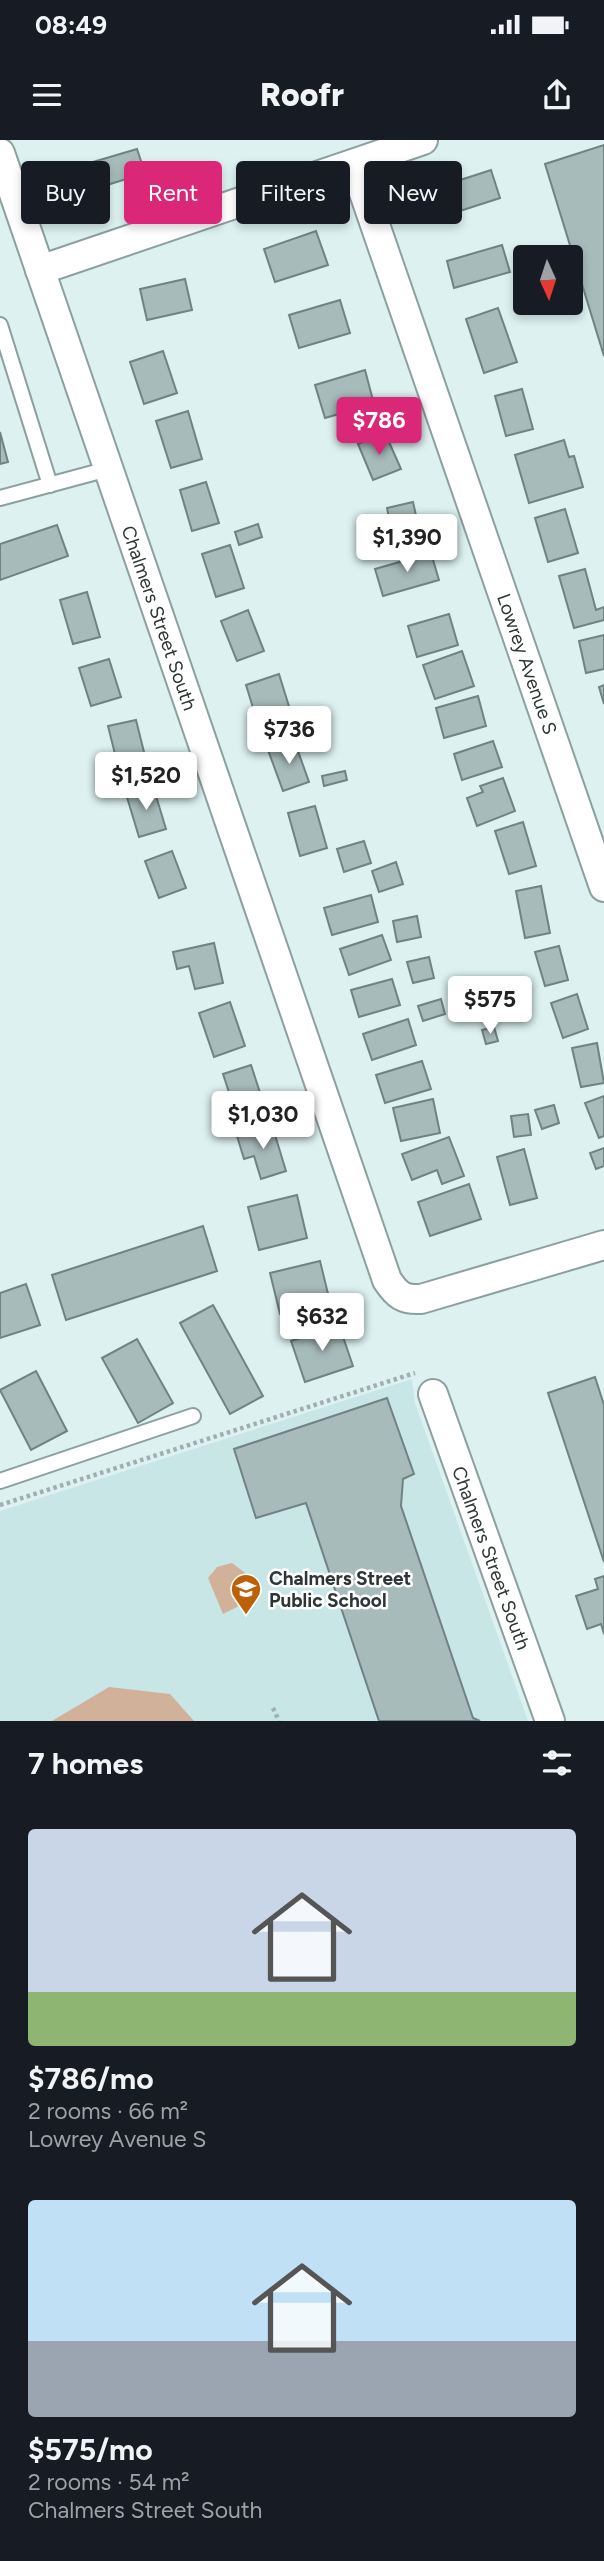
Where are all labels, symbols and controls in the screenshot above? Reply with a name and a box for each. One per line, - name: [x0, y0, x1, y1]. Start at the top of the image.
- text: 08:49: [35, 9, 107, 41]
- icon: menu: [28, 76, 66, 114]
- text: Roofr: [260, 76, 344, 114]
- icon: share: [538, 76, 576, 114]
- chip: Buy: [21, 161, 110, 224]
- chip: Rent: [124, 161, 222, 224]
- chip: Filters: [236, 161, 350, 224]
- chip: New: [364, 161, 462, 224]
- north arrow: [513, 245, 583, 315]
- map controls: [513, 245, 583, 315]
- pin: $786: [338, 398, 420, 457]
- text: $786: [353, 406, 405, 434]
- pin: $1,390: [350, 514, 464, 574]
- street label: Chalmers Street South: [117, 523, 201, 713]
- text: $1,390: [372, 523, 442, 551]
- street label: Lowrey Avenue S: [492, 591, 562, 737]
- pin: $736: [248, 706, 330, 766]
- text: $736: [263, 715, 315, 743]
- pin: $1,520: [89, 752, 203, 812]
- text: $1,520: [111, 761, 181, 789]
- pin: $575: [449, 976, 531, 1036]
- text: $575: [464, 985, 516, 1013]
- pin: $1,030: [206, 1091, 320, 1151]
- text: $1,030: [228, 1100, 298, 1128]
- pin: $632: [281, 1294, 363, 1353]
- text: $632: [296, 1302, 348, 1330]
- street label: Chalmers Street South: [447, 1463, 535, 1653]
- place label: Chalmers Street Public School: [269, 1567, 412, 1612]
- school or university icon: Chalmers Street Public School: [229, 1572, 263, 1616]
- icon: filters: [538, 1744, 576, 1782]
- text: 7 homes: [28, 1745, 143, 1782]
- icon: home: [239, 1874, 365, 2000]
- text: $786/mo: [28, 2060, 154, 2097]
- text: 2 rooms · 66 m²: [28, 2097, 188, 2125]
- text: Lowrey Avenue S: [28, 2125, 206, 2153]
- icon: home: [239, 2245, 365, 2371]
- text: $575/mo: [28, 2431, 153, 2468]
- text: 2 rooms · 54 m²: [28, 2468, 190, 2496]
- text: Chalmers Street South: [28, 2496, 262, 2524]

